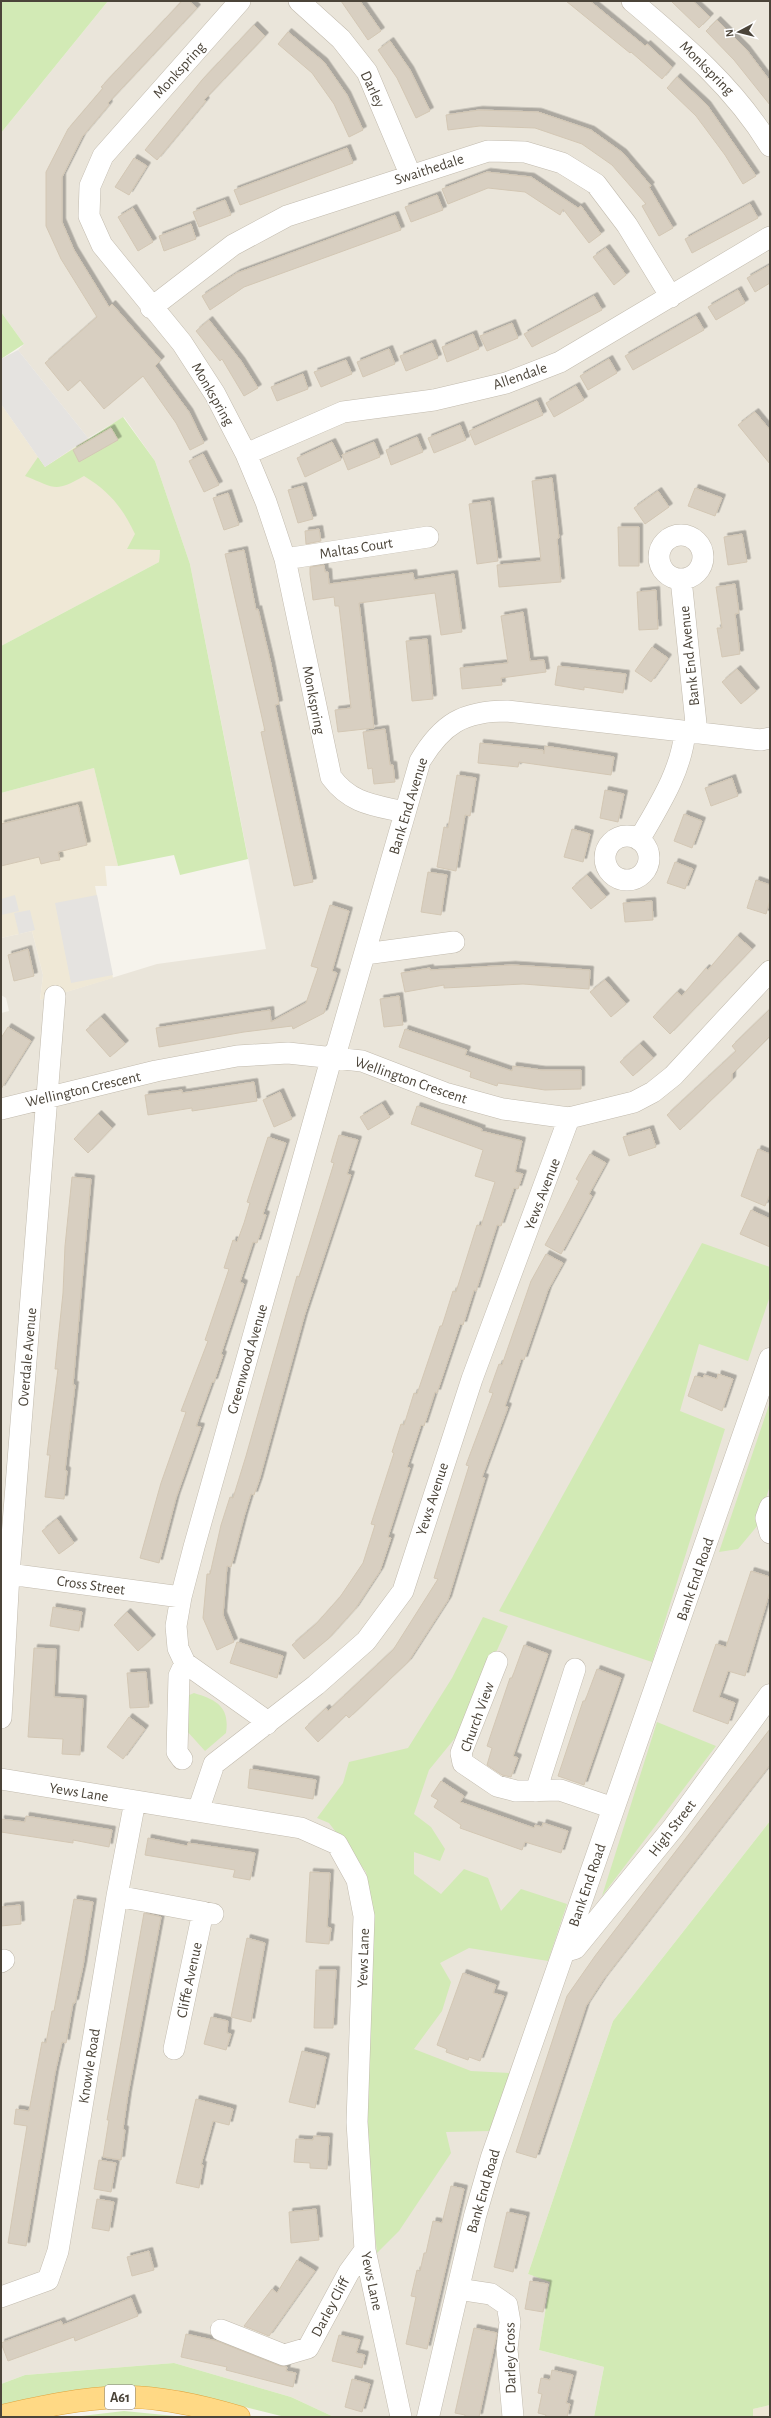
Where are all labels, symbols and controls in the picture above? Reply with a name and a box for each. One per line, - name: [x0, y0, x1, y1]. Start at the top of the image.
- north arrow: [719, 12, 759, 52]
- text: N: [724, 29, 735, 38]
- street label: Monkspring: [677, 38, 737, 99]
- street label: Monkspring: [150, 39, 209, 101]
- street label: Darley: [358, 69, 388, 110]
- street label: Swaithedale: [393, 151, 466, 188]
- street label: Monkspring: [189, 360, 237, 429]
- street label: Allendale: [491, 360, 549, 393]
- street label: Maltas Court: [318, 535, 394, 562]
- street label: Bank End Avenue: [677, 605, 702, 707]
- street label: Monkspring: [299, 664, 328, 737]
- street label: Bank End Avenue: [387, 756, 430, 856]
- street label: Wellington Crescent: [353, 1054, 469, 1107]
- street label: Wellington Crescent: [24, 1069, 142, 1110]
- street label: Yews Avenue: [522, 1156, 563, 1232]
- street label: Greenwood Avenue: [225, 1302, 270, 1416]
- street label: Overdale Avenue: [16, 1307, 39, 1407]
- street label: Yews Avenue: [414, 1461, 451, 1537]
- street label: Bank End Road: [674, 1535, 717, 1623]
- street label: Cross Street: [56, 1573, 126, 1598]
- street label: Church View: [458, 1680, 497, 1754]
- street label: Yews Lane: [48, 1780, 110, 1805]
- street label: High Street: [646, 1797, 699, 1859]
- street label: Bank End Road: [566, 1841, 609, 1929]
- street label: Yews Lane: [355, 1928, 372, 1988]
- street label: Cliffe Avenue: [174, 1941, 205, 2019]
- street label: Knowle Road: [76, 2027, 103, 2105]
- street label: Bank End Road: [464, 2147, 503, 2235]
- street label: Yews Lane: [358, 2250, 385, 2312]
- street label: Darley Cliff: [309, 2274, 353, 2339]
- street label: Darley Cross: [502, 2322, 519, 2394]
- road number: A61: [105, 2385, 135, 2409]

